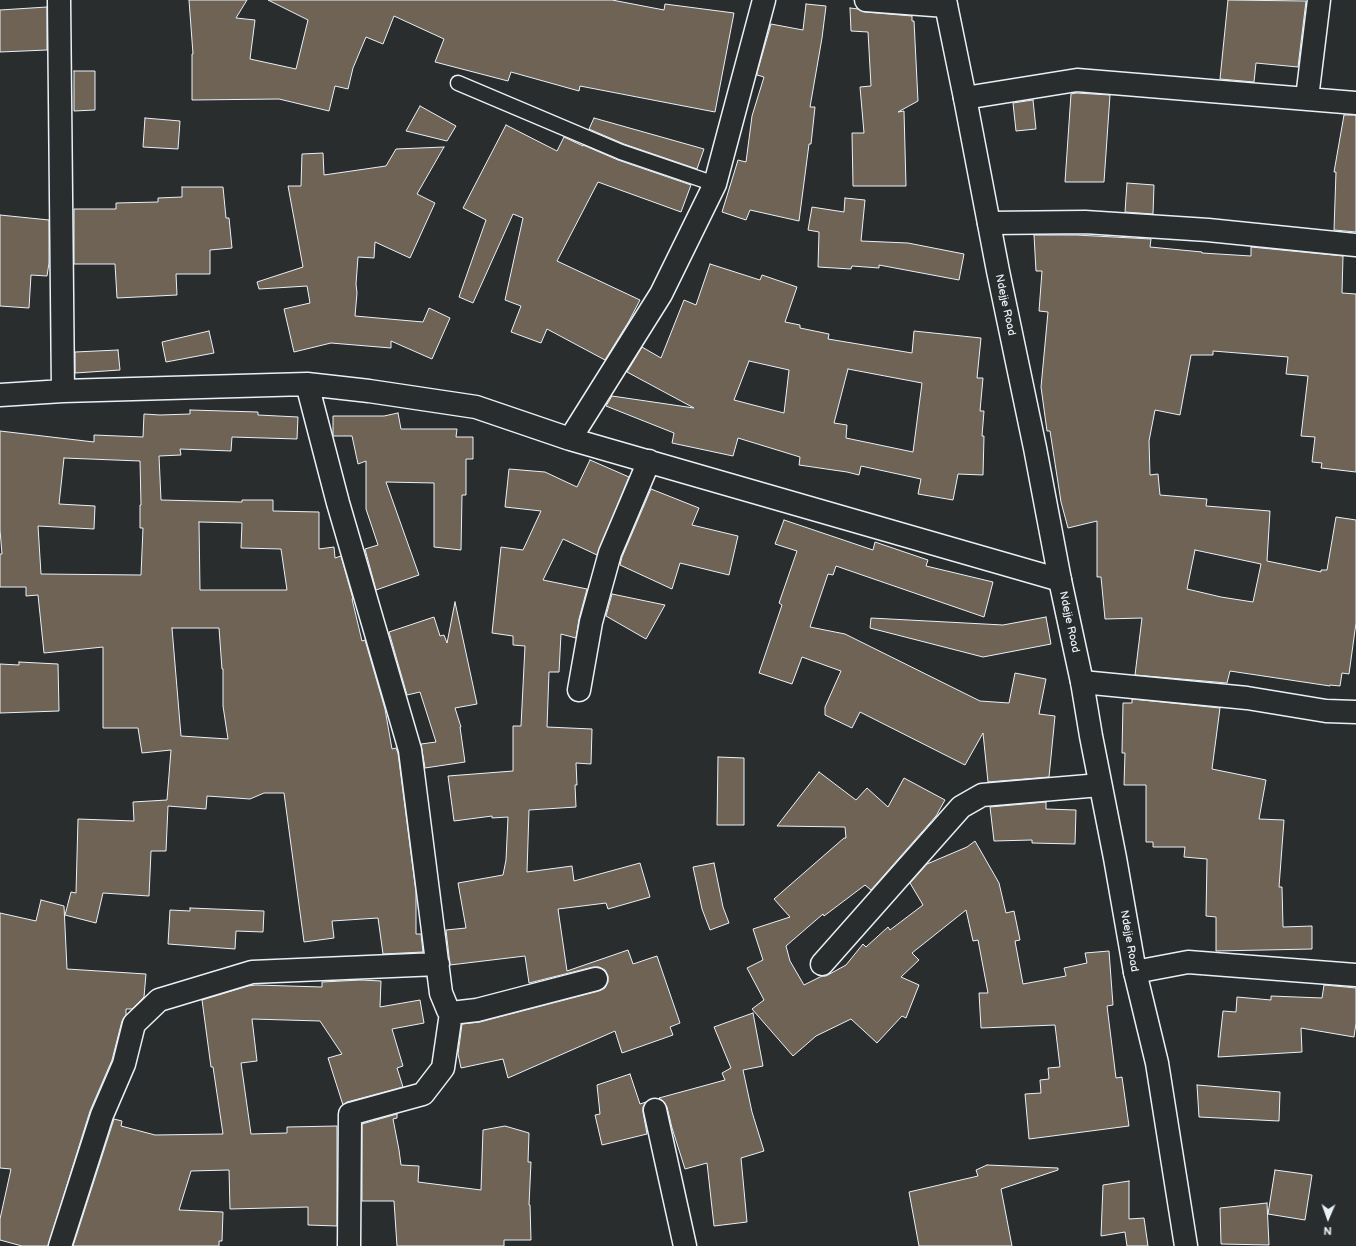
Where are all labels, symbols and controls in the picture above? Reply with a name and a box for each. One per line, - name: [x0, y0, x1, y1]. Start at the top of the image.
- street label: Ndejje Road: [992, 273, 1018, 337]
- street label: Ndejje Road: [1056, 590, 1082, 654]
- street label: Ndejje Road: [1117, 909, 1141, 973]
- north arrow: [1308, 1198, 1348, 1238]
- text: N: [1323, 1224, 1332, 1237]

